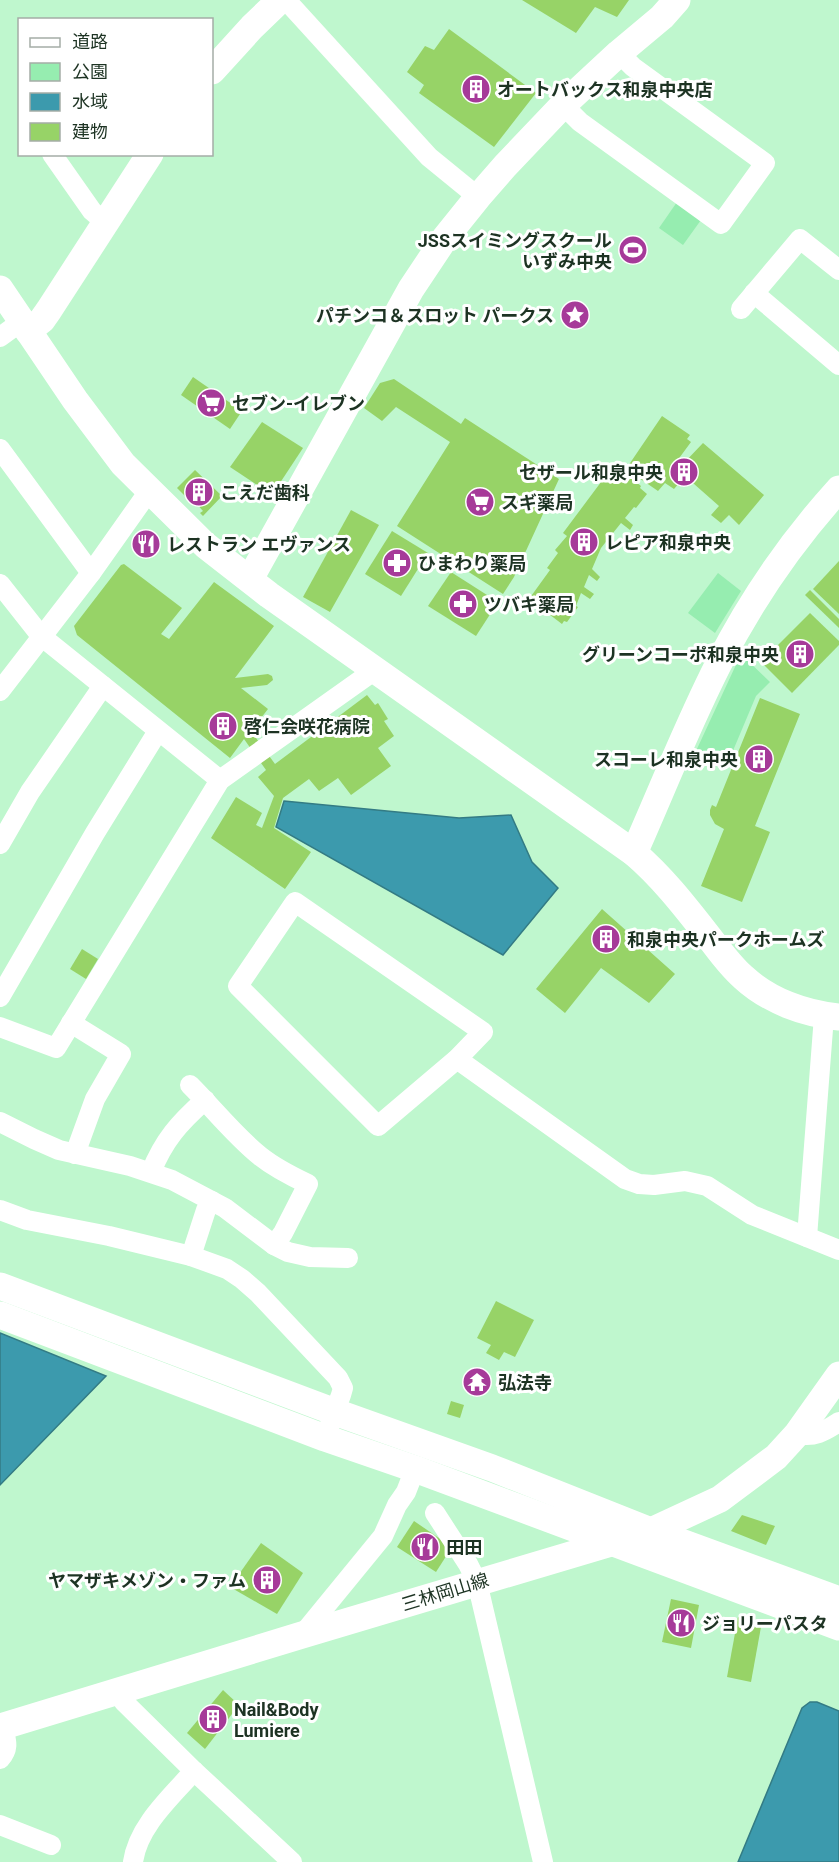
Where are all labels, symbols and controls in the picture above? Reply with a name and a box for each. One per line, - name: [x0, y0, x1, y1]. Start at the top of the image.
- legend: [18, 18, 213, 156]
- text: 道路: [72, 31, 108, 52]
- text: 公園: [72, 61, 108, 82]
- building icon: オートバックス和泉中央店: [460, 73, 492, 105]
- place label: オートバックス和泉中央店: [497, 79, 712, 100]
- text: 水域: [72, 91, 108, 112]
- text: 建物: [72, 121, 108, 142]
- place label: JSSスイミングスクール いずみ中央: [418, 230, 612, 272]
- sports icon: JSSスイミングスクール いずみ中央: [617, 234, 649, 266]
- place icon: パチンコ＆スロット パークス: [559, 299, 591, 331]
- place label: パチンコ＆スロット パークス: [316, 305, 554, 326]
- supermarket icon: セブン-イレブン: [195, 387, 227, 419]
- place label: セブン-イレブン: [232, 393, 365, 414]
- building icon: セザール和泉中央: [668, 456, 700, 488]
- place label: セザール和泉中央: [519, 462, 663, 483]
- building icon: こえだ歯科: [183, 476, 215, 508]
- place label: こえだ歯科: [220, 482, 310, 503]
- supermarket icon: スギ薬局: [464, 486, 496, 518]
- place label: スギ薬局: [501, 492, 573, 513]
- building icon: レピア和泉中央: [568, 526, 600, 558]
- restaurant icon: レストラン エヴァンス: [130, 528, 162, 560]
- place label: レピア和泉中央: [605, 532, 731, 553]
- place label: レストラン エヴァンス: [167, 534, 351, 555]
- pharmacy icon: ひまわり薬局: [381, 547, 413, 579]
- place label: ひまわり薬局: [418, 553, 526, 574]
- pharmacy icon: ツバキ薬局: [447, 588, 479, 620]
- place label: ツバキ薬局: [484, 594, 574, 615]
- building icon: グリーンコーポ和泉中央: [784, 638, 816, 670]
- place label: グリーンコーポ和泉中央: [582, 644, 779, 665]
- building icon: 啓仁会咲花病院: [207, 710, 239, 742]
- place label: 啓仁会咲花病院: [244, 716, 370, 737]
- building icon: スコーレ和泉中央: [743, 743, 775, 775]
- place label: スコーレ和泉中央: [594, 749, 738, 770]
- building icon: 和泉中央パークホームズ: [590, 923, 622, 955]
- place label: 和泉中央パークホームズ: [627, 929, 824, 950]
- temple icon: 弘法寺: [461, 1366, 493, 1398]
- place label: 弘法寺: [498, 1372, 552, 1393]
- restaurant icon: 田田: [409, 1531, 441, 1563]
- place label: 田田: [446, 1537, 482, 1558]
- building icon: ヤマザキメゾン・ファム: [251, 1564, 283, 1596]
- street label: 三林岡山線: [399, 1569, 491, 1615]
- place label: ヤマザキメゾン・ファム: [48, 1570, 246, 1591]
- restaurant icon: ジョリーパスタ: [665, 1607, 697, 1639]
- place label: ジョリーパスタ: [702, 1613, 828, 1634]
- place label: Nail&Body Lumiere: [234, 1699, 319, 1741]
- building icon: Nail&Body Lumiere: [197, 1703, 229, 1735]

